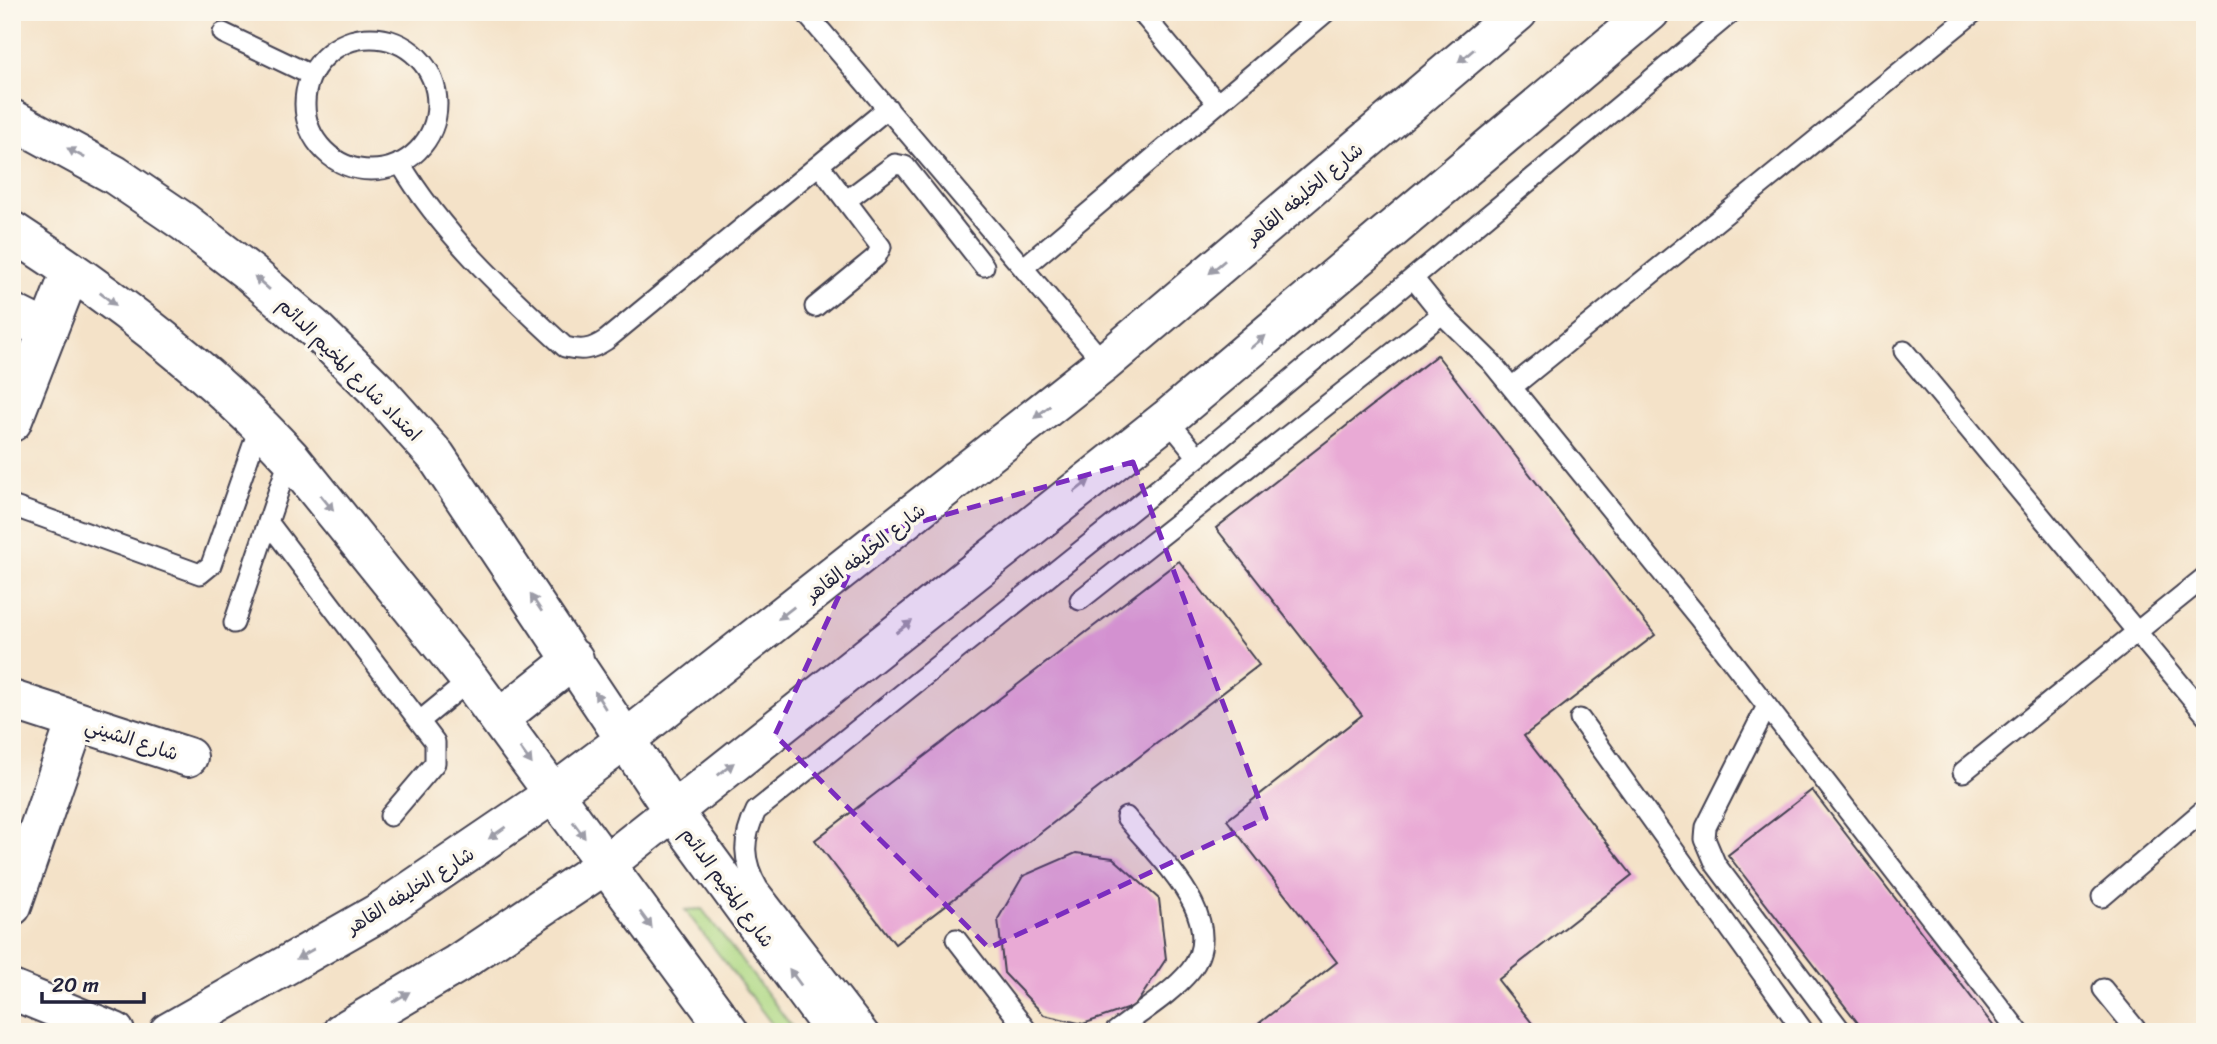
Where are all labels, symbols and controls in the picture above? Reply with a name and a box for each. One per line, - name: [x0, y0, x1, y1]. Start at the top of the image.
- one-way arrow: [1457, 48, 1474, 63]
- street label: شارع الخليفه القاهر: [1236, 134, 1371, 254]
- one-way arrow: [66, 147, 86, 159]
- one-way arrow: [1209, 259, 1226, 274]
- one-way arrow: [253, 275, 271, 291]
- street label: امتداد شارع المخيم الدائم: [270, 289, 430, 449]
- one-way arrow: [99, 291, 117, 305]
- one-way arrow: [1250, 335, 1267, 350]
- one-way arrow: [1034, 404, 1052, 419]
- one-way arrow: [1073, 478, 1091, 493]
- one-way arrow: [320, 494, 335, 512]
- street label: شارع الخليفه القاهر: [796, 494, 933, 612]
- one-way arrow: [529, 594, 543, 612]
- one-way arrow: [778, 606, 796, 621]
- one-way arrow: [895, 620, 913, 635]
- one-way arrow: [593, 690, 606, 709]
- street label: شارع الشيني: [81, 709, 183, 770]
- one-way arrow: [519, 747, 533, 765]
- one-way arrow: [717, 761, 735, 776]
- one-way arrow: [572, 820, 586, 839]
- street label: شارع المخيم الدائم: [672, 820, 783, 955]
- one-way arrow: [488, 826, 506, 840]
- street label: شارع الخليفه القاهر: [338, 838, 481, 944]
- one-way arrow: [639, 910, 653, 929]
- one-way arrow: [295, 948, 315, 960]
- scale bar: [42, 960, 144, 1004]
- text: 20 m: [52, 966, 99, 1004]
- one-way arrow: [788, 968, 802, 986]
- one-way arrow: [391, 991, 410, 1003]

